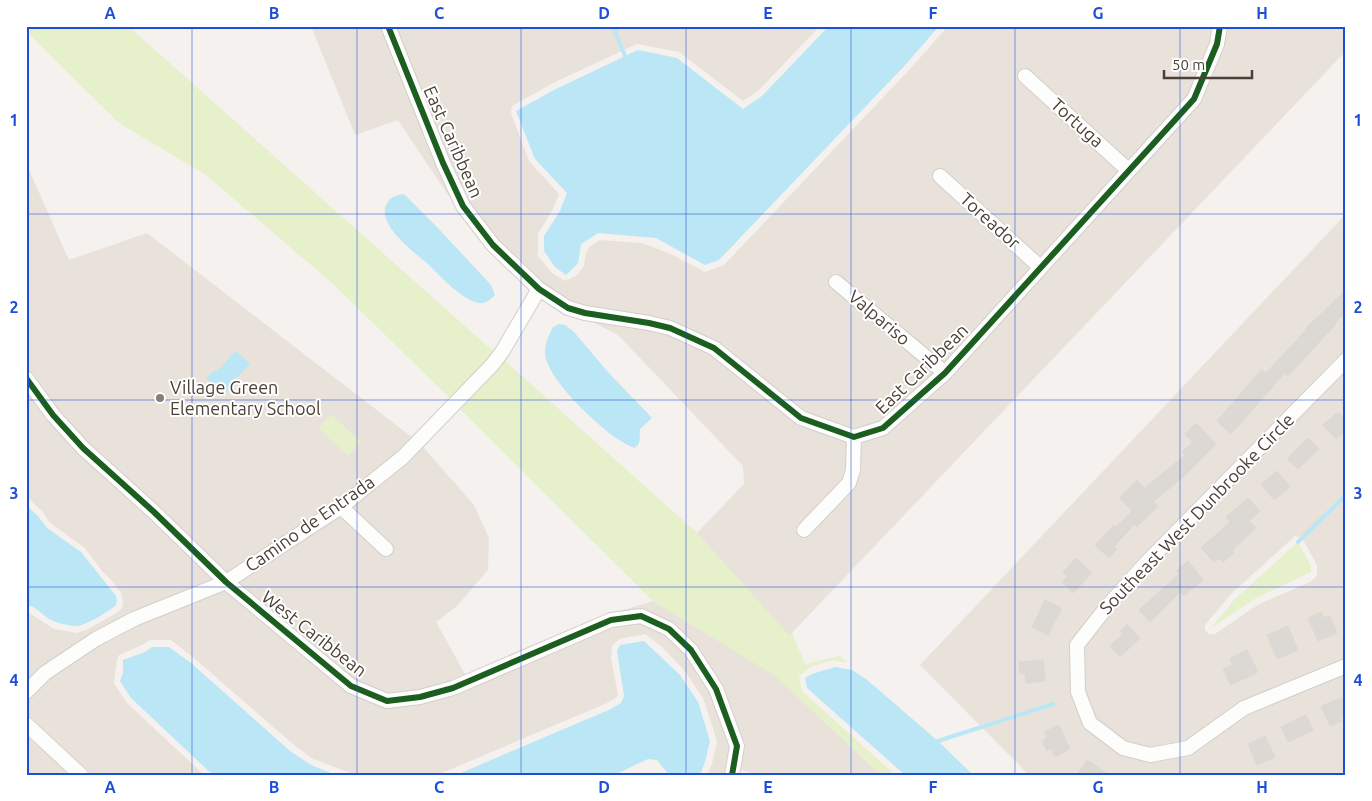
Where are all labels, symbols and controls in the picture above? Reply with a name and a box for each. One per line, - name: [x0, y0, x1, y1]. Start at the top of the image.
- text: A: [104, 4, 116, 22]
- text: B: [269, 4, 279, 22]
- text: C: [434, 4, 444, 22]
- text: D: [598, 4, 610, 22]
- text: E: [763, 4, 773, 22]
- text: F: [929, 4, 938, 22]
- text: G: [1092, 4, 1104, 22]
- text: H: [1256, 4, 1268, 22]
- scale bar: [1164, 48, 1252, 80]
- text: 50 m: [1172, 56, 1205, 73]
- street label: East Caribbean: [420, 83, 488, 201]
- street label: Tortuga: [1047, 94, 1108, 151]
- text: 1: [9, 111, 19, 129]
- text: 1: [1353, 111, 1363, 129]
- street label: Toreador: [957, 188, 1025, 252]
- street label: Valpariso: [845, 286, 915, 349]
- text: 2: [9, 298, 19, 316]
- text: 2: [1353, 298, 1363, 316]
- street label: East Caribbean: [871, 319, 972, 417]
- place label: Village Green Elementary School: [170, 377, 321, 418]
- marker: Village Green Elementary School: [154, 392, 166, 404]
- street label: Southeast West Dunbrooke Circle: [1095, 409, 1298, 618]
- street label: Camino de Entrada: [241, 471, 378, 575]
- text: 3: [9, 484, 19, 502]
- text: 3: [1353, 484, 1363, 502]
- street label: West Caribbean: [258, 586, 371, 680]
- text: 4: [9, 671, 19, 689]
- text: 4: [1353, 671, 1363, 689]
- text: A: [104, 778, 116, 796]
- text: B: [269, 778, 279, 796]
- text: C: [434, 778, 444, 796]
- text: D: [598, 778, 610, 796]
- text: E: [763, 778, 773, 796]
- text: F: [929, 778, 938, 796]
- text: G: [1092, 778, 1104, 796]
- text: H: [1256, 778, 1268, 796]

